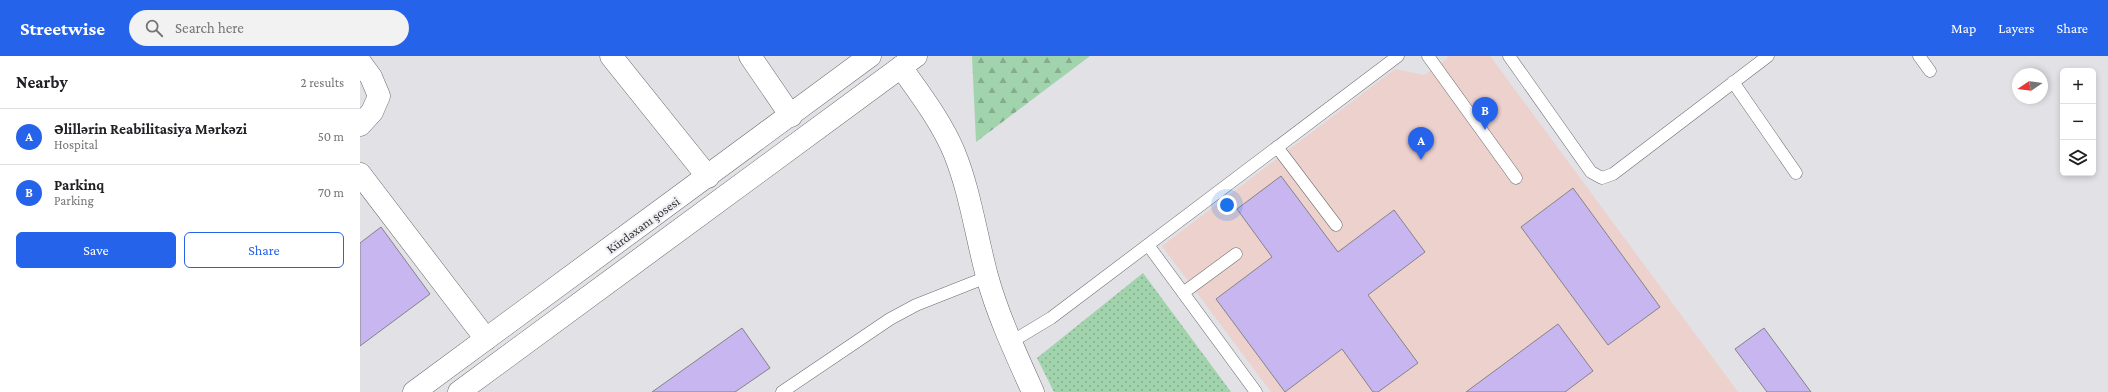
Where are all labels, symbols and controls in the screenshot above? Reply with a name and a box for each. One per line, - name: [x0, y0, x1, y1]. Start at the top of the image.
- search box: [129, 10, 409, 46]
- icon: search: [143, 17, 165, 39]
- text: Streetwise: [20, 18, 105, 39]
- text: Search here: [175, 20, 244, 36]
- text: Map: [1951, 20, 1976, 36]
- text: Layers: [1998, 20, 2035, 36]
- text: Share: [2057, 20, 2088, 36]
- north arrow: [2012, 68, 2048, 104]
- map controls: [2060, 68, 2096, 176]
- button: +: [2060, 68, 2096, 104]
- text: Nearby: [16, 73, 68, 92]
- text: 2 results: [301, 75, 344, 90]
- pin: B: [1472, 97, 1498, 130]
- button: −: [2060, 104, 2096, 140]
- text: Əlillərin Reabilitasiya Mərkəzi: [54, 121, 247, 137]
- pin: A: [1408, 127, 1434, 160]
- text: A: [25, 129, 33, 144]
- text: 50 m: [318, 129, 344, 144]
- text: Hospital: [54, 137, 98, 152]
- button: layers: [2060, 140, 2096, 176]
- text: Parkinq: [54, 177, 104, 193]
- text: B: [25, 185, 33, 200]
- text: 70 m: [318, 185, 344, 200]
- text: Parking: [54, 193, 94, 208]
- street label: Kürdəxanı şosesi: [604, 193, 683, 257]
- your location: [1217, 195, 1237, 215]
- button: Save: [16, 232, 176, 268]
- button: Share: [184, 232, 344, 268]

